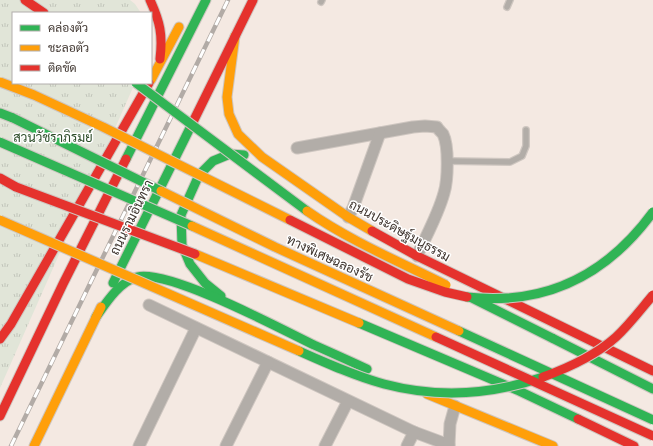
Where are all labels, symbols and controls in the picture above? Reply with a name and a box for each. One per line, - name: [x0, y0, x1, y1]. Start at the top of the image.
- legend: [12, 12, 152, 84]
- text: คล่องตัว: [48, 21, 88, 37]
- text: ชะลอตัว: [48, 41, 89, 57]
- text: ติดขัด: [48, 61, 77, 77]
- park label: สวนวัชราภิรมย์: [13, 128, 93, 147]
- street label: ถนนรามอินทรา: [106, 177, 158, 258]
- street label: ถนนประดิษฐ์มนูธรรม: [346, 195, 454, 266]
- street label: ทางพิเศษฉลองรัช: [283, 231, 376, 287]

